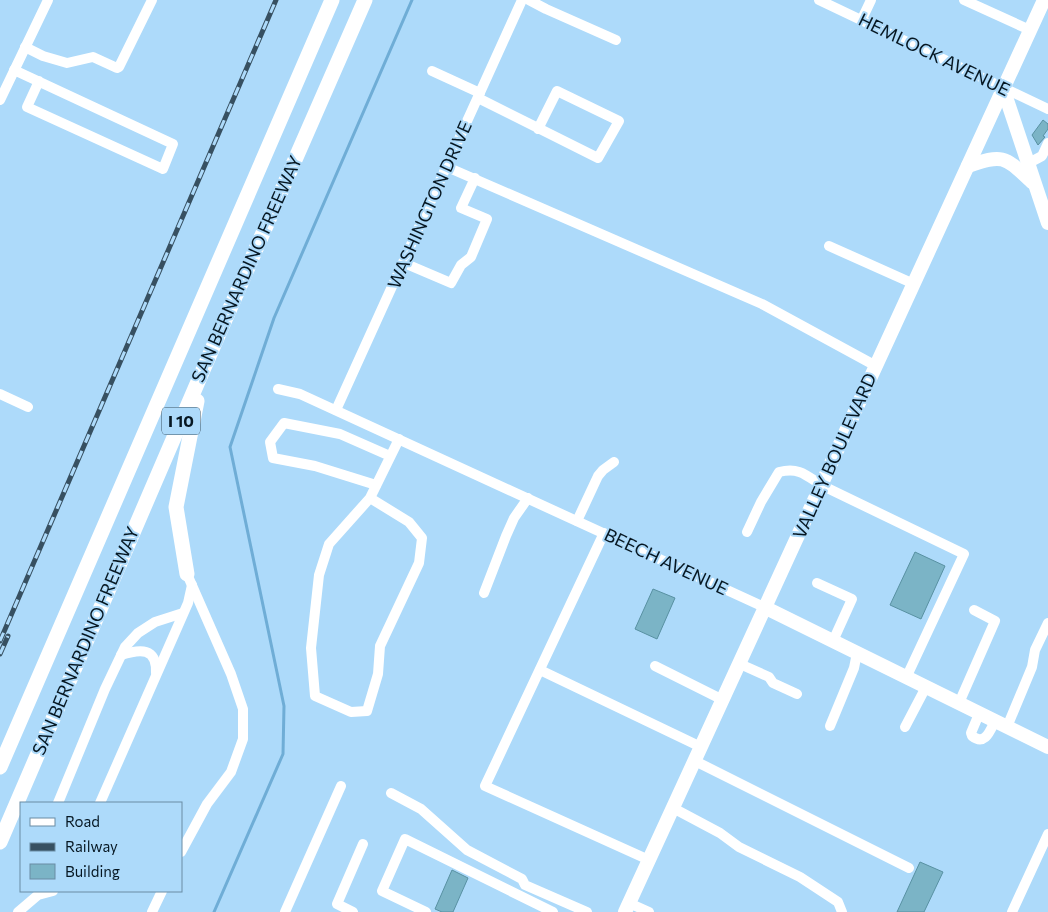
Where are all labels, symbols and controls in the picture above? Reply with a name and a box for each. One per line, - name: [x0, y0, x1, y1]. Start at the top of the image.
- street label: HEMLOCK AVENUE: [855, 8, 1014, 100]
- street label: WASHINGTON DRIVE: [382, 117, 476, 292]
- street label: SAN BERNARDINO FREEWAY: [186, 152, 306, 385]
- street label: VALLEY BOULEVARD: [788, 369, 881, 542]
- road number: I 10: [162, 408, 200, 434]
- street label: SAN BERNARDINO FREEWAY: [27, 523, 143, 758]
- street label: BEECH AVENUE: [601, 523, 732, 599]
- legend: [20, 802, 182, 892]
- text: Road: [65, 812, 100, 830]
- text: Railway: [65, 837, 118, 855]
- text: Building: [65, 862, 120, 880]

